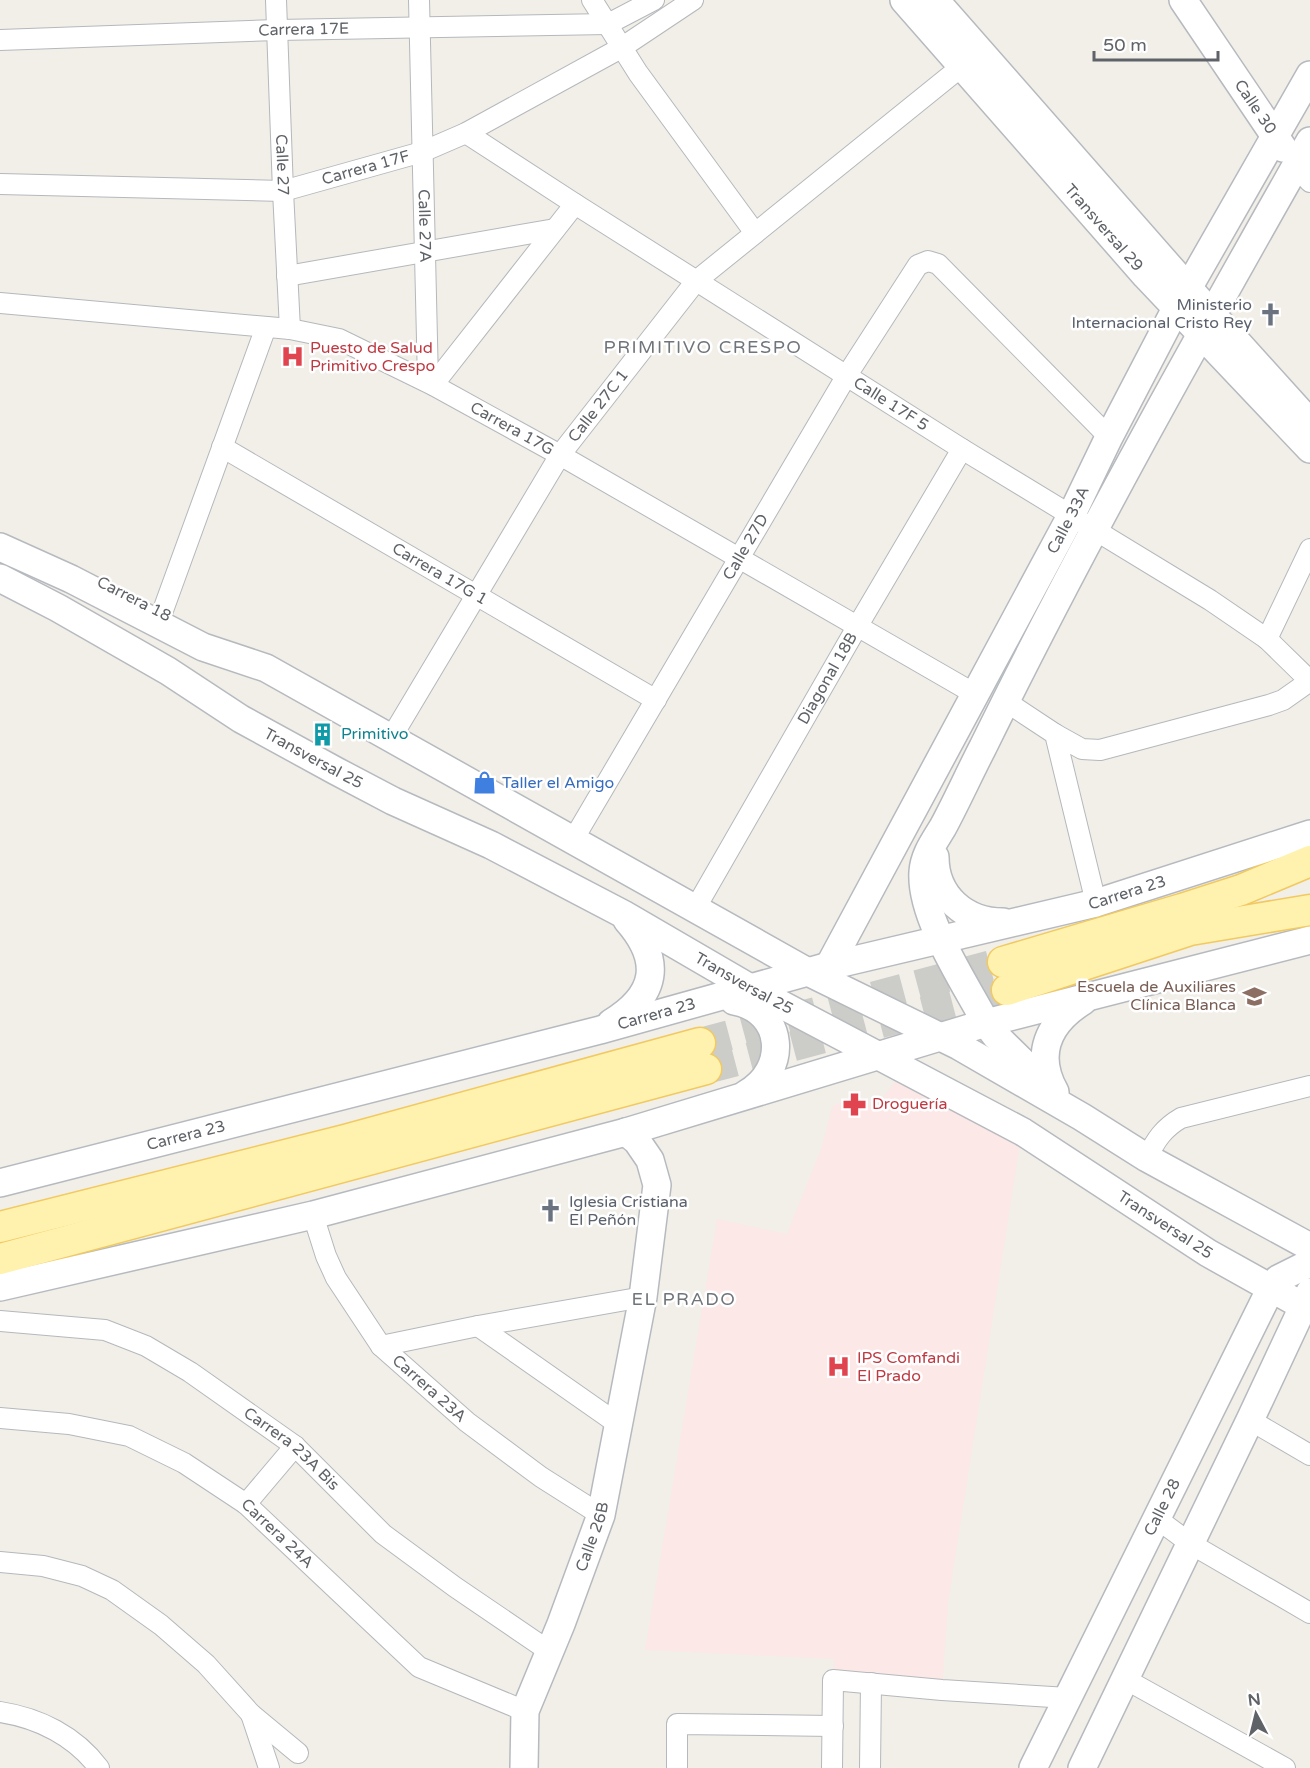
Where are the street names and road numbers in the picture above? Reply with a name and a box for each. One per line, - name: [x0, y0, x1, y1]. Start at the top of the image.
- street label: Carrera 17E: [258, 19, 349, 41]
- street label: Calle 30: [1230, 76, 1281, 138]
- street label: Calle 27: [271, 134, 293, 196]
- street label: Carrera 17F: [320, 146, 412, 190]
- street label: Transversal 29: [1060, 180, 1147, 276]
- street label: Calle 27A: [413, 189, 435, 263]
- street label: Calle 27C 1: [564, 365, 633, 446]
- street label: Calle 17F 5: [849, 373, 932, 435]
- street label: Carrera 17G: [467, 397, 557, 460]
- street label: Calle 33A: [1042, 483, 1094, 557]
- street label: Calle 27D: [718, 510, 773, 584]
- street label: Carrera 17G 1: [388, 538, 491, 610]
- street label: Carrera 18: [94, 572, 174, 626]
- street label: Diagonal 18B: [793, 629, 862, 728]
- street label: Transversal 25: [260, 723, 366, 793]
- street label: Carrera 23: [1086, 871, 1169, 914]
- street label: Transversal 25: [691, 948, 797, 1019]
- street label: Carrera 23: [615, 994, 698, 1035]
- street label: Carrera 23: [144, 1116, 228, 1155]
- street label: Transversal 25: [1114, 1187, 1217, 1263]
- street label: Carrera 23A: [388, 1350, 471, 1427]
- street label: Carrera 23A Bis: [240, 1403, 344, 1495]
- street label: Calle 28: [1140, 1475, 1185, 1539]
- street label: Carrera 24A: [237, 1494, 318, 1573]
- street label: Calle 26B: [571, 1500, 613, 1574]

